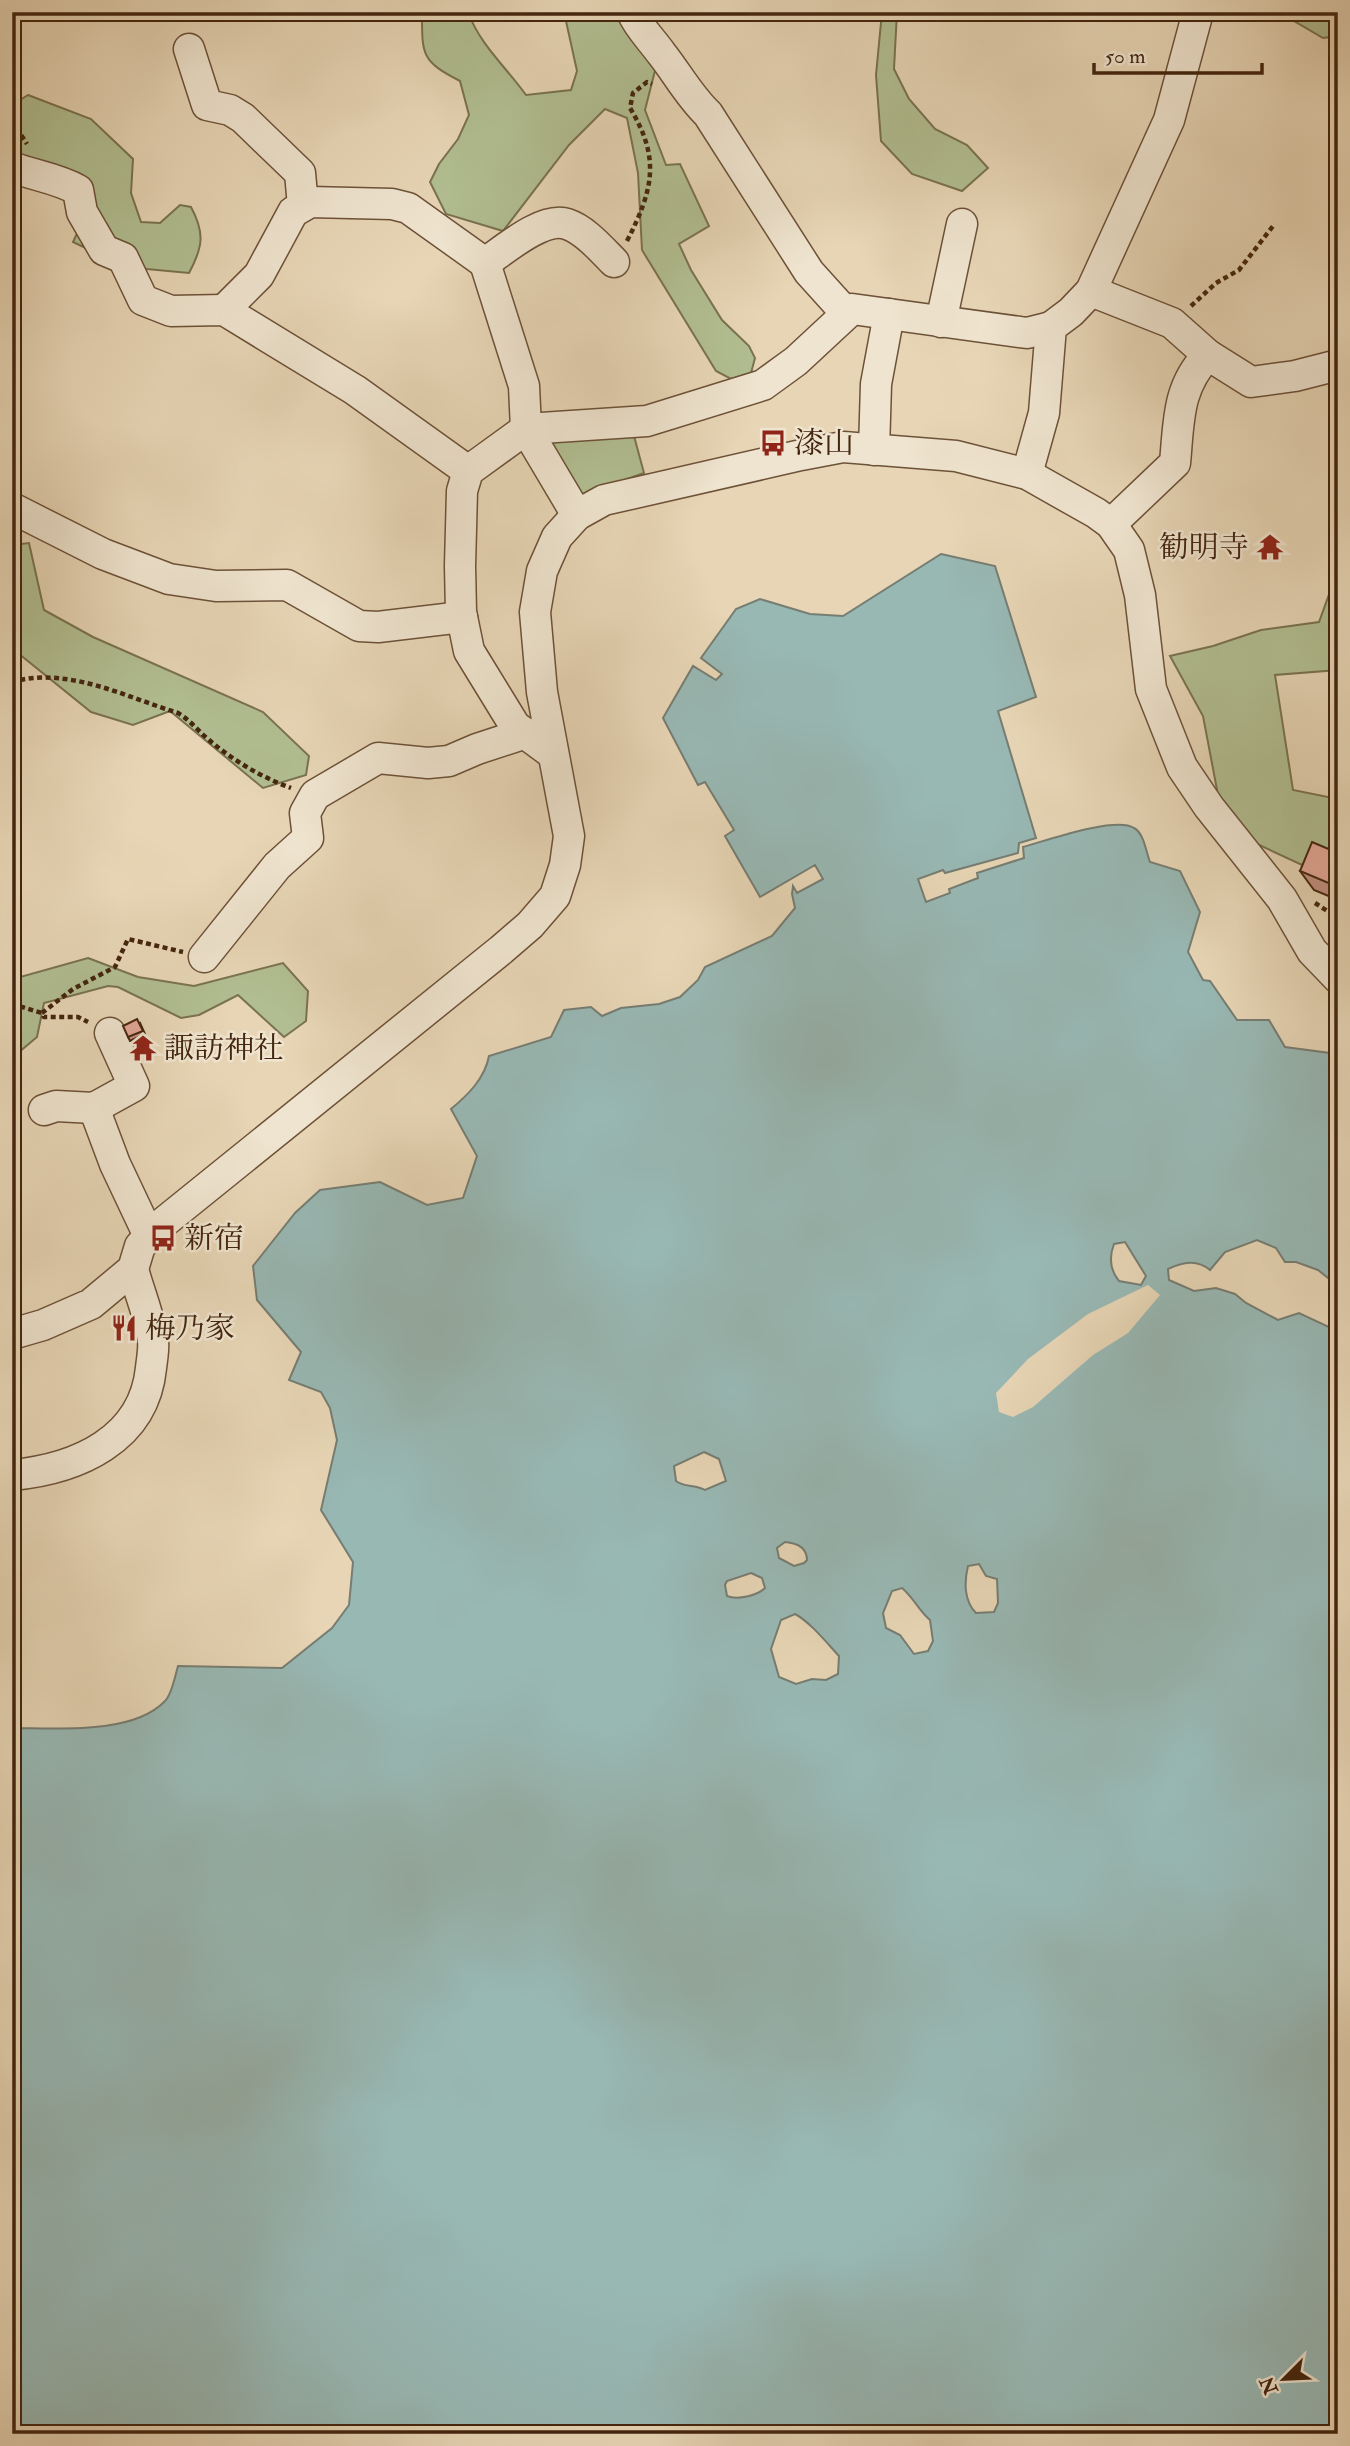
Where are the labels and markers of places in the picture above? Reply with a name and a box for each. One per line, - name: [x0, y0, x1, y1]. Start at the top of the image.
- place label: 漆山: [794, 425, 854, 462]
- bus stop icon: 漆山: [758, 428, 788, 458]
- place label: 勧明寺: [1159, 529, 1249, 566]
- temple icon: 勧明寺: [1255, 532, 1285, 562]
- place label: 諏訪神社: [164, 1030, 284, 1067]
- temple icon: 諏訪神社: [128, 1033, 158, 1063]
- place label: 新宿: [184, 1220, 244, 1257]
- bus stop icon: 新宿: [148, 1223, 178, 1253]
- place label: 梅乃家: [145, 1310, 235, 1347]
- restaurant icon: 梅乃家: [109, 1313, 139, 1343]

